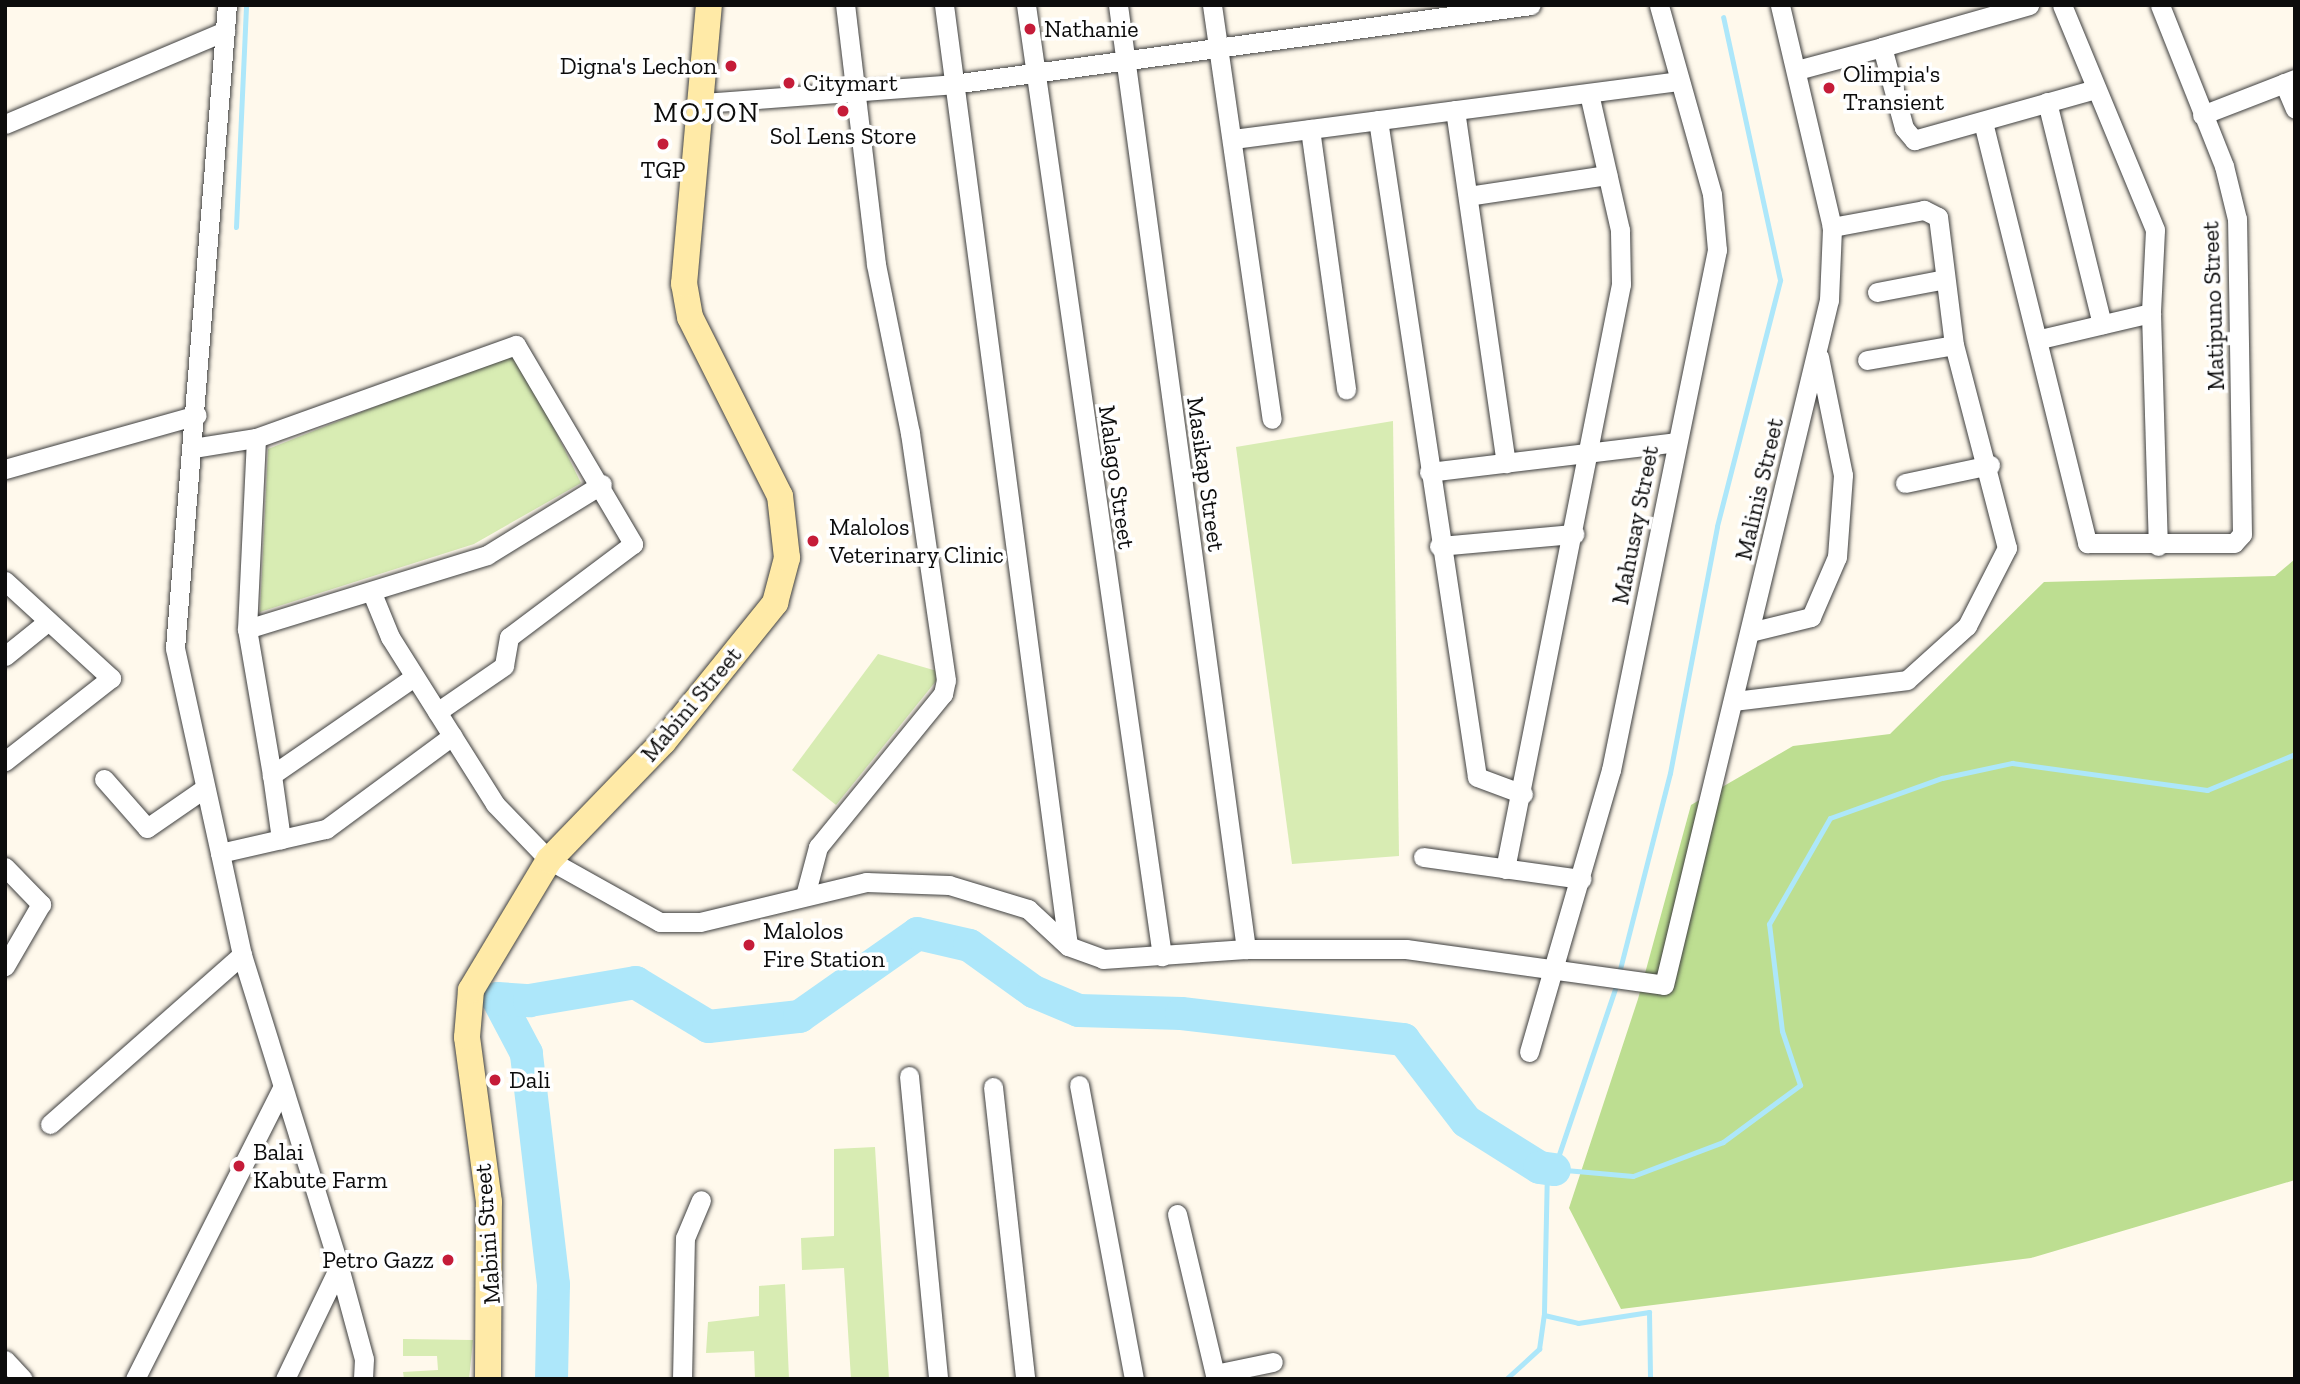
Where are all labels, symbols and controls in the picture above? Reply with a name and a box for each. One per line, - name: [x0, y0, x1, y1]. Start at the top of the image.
- place label: Nathanie: [1044, 15, 1138, 43]
- marker: Nathanie: [1022, 21, 1038, 37]
- place label: Digna's Lechon: [560, 52, 717, 80]
- marker: Digna's Lechon: [723, 58, 739, 74]
- place label: Olimpia's Transient: [1843, 60, 1944, 116]
- place label: Citymart: [803, 69, 898, 97]
- marker: Citymart: [781, 75, 797, 91]
- marker: Olimpia's Transient: [1821, 80, 1837, 96]
- district label: MOJON: [654, 96, 760, 130]
- marker: Sol Lens Store: [835, 103, 851, 119]
- place label: Sol Lens Store: [770, 122, 916, 150]
- marker: TGP: [655, 136, 671, 152]
- place label: TGP: [640, 156, 686, 184]
- street label: Matipuno Street: [2196, 221, 2230, 391]
- street label: Masikap Street: [1181, 395, 1231, 553]
- street label: Malago Street: [1093, 403, 1141, 551]
- street label: Malinis Street: [1729, 415, 1789, 563]
- street label: Mahusay Street: [1605, 443, 1665, 607]
- place label: Malolos Veterinary Clinic: [829, 513, 1005, 569]
- marker: Malolos Veterinary Clinic: [803, 531, 823, 551]
- street label: Mabini Street: [635, 641, 747, 767]
- place label: Malolos Fire Station: [763, 917, 885, 973]
- marker: Malolos Fire Station: [741, 937, 757, 953]
- place label: Dali: [509, 1066, 550, 1094]
- marker: Dali: [487, 1072, 503, 1088]
- place label: Balai Kabute Farm: [253, 1138, 387, 1194]
- marker: Balai Kabute Farm: [231, 1158, 247, 1174]
- street label: Mabini Street: [468, 1163, 506, 1305]
- place label: Petro Gazz: [322, 1246, 434, 1274]
- marker: Petro Gazz: [440, 1252, 456, 1268]

